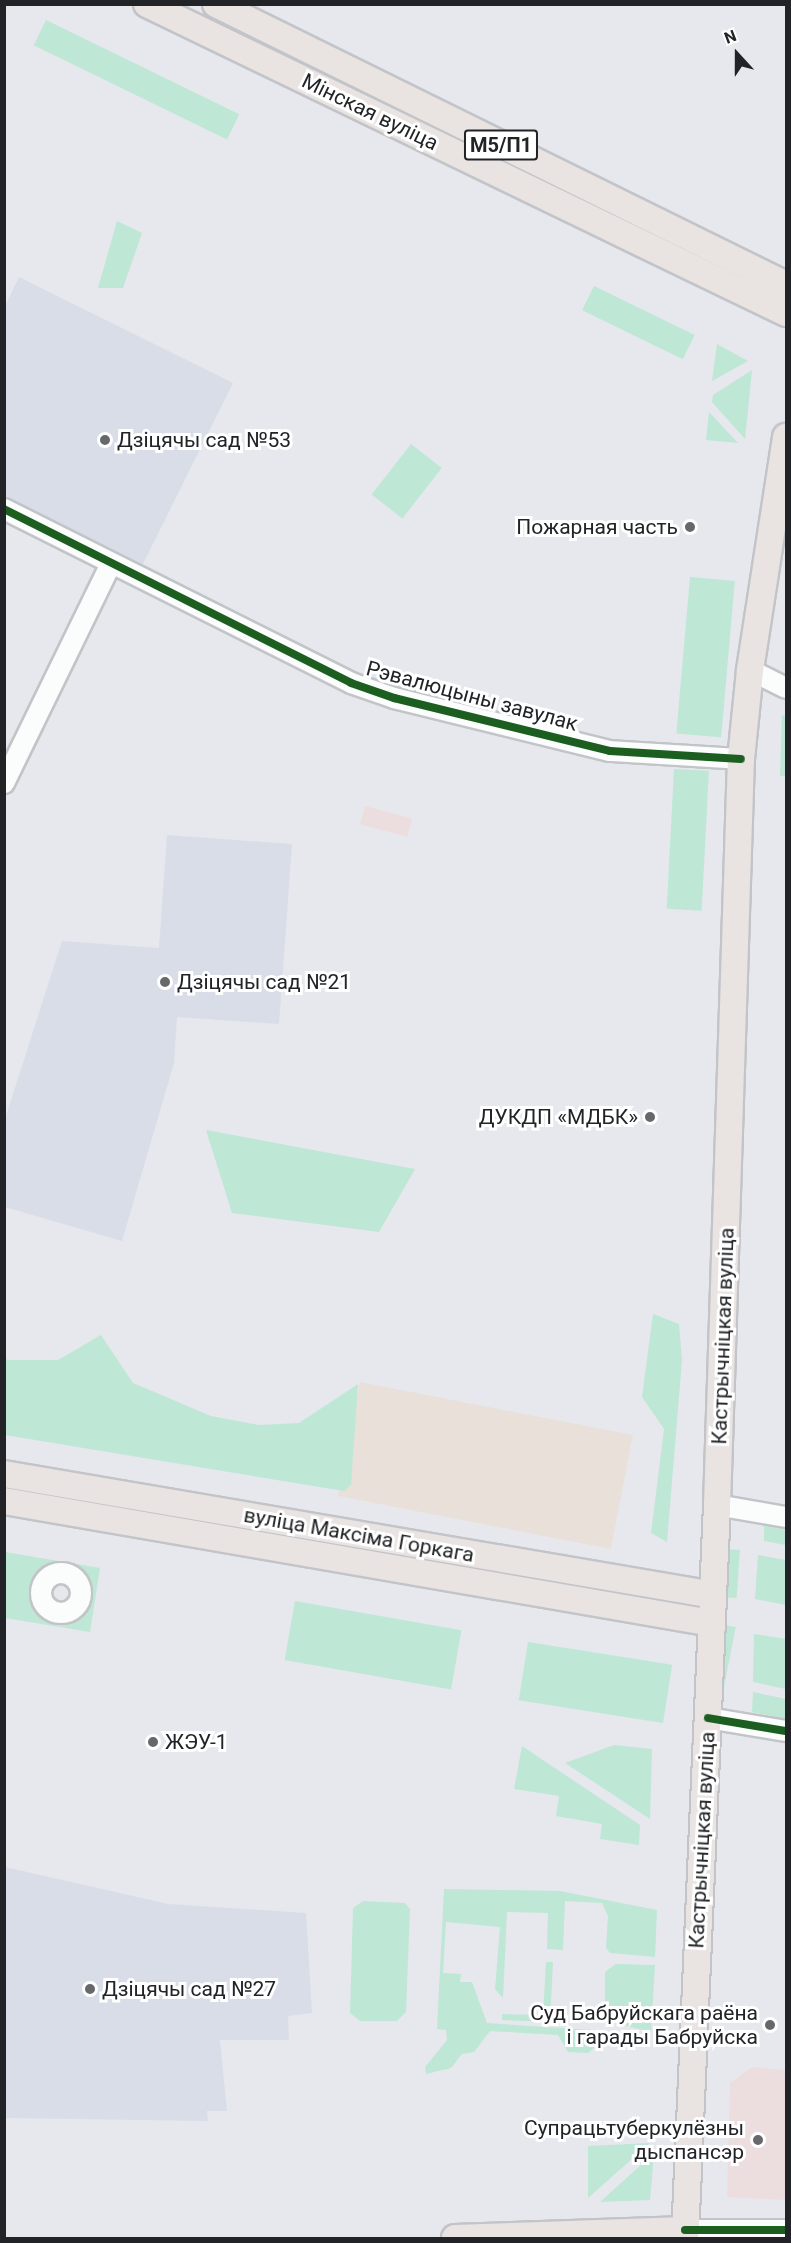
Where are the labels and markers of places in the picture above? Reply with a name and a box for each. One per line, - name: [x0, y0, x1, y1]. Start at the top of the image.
- place label: Дзіцячы сад №53: [117, 427, 291, 453]
- marker: Дзіцячы сад №53: [98, 433, 112, 447]
- place label: Пожарная часть: [516, 514, 678, 540]
- marker: Пожарная часть: [683, 520, 697, 534]
- place label: Дзіцячы сад №21: [177, 969, 351, 995]
- marker: Дзіцячы сад №21: [158, 975, 172, 989]
- place label: ДУКДП «МДБК»: [479, 1104, 638, 1130]
- marker: ДУКДП «МДБК»: [643, 1110, 657, 1124]
- place label: ЖЭУ-1: [165, 1729, 228, 1755]
- marker: ЖЭУ-1: [146, 1735, 160, 1749]
- place label: Дзіцячы сад №27: [102, 1976, 276, 2002]
- marker: Дзіцячы сад №27: [83, 1982, 97, 1996]
- place label: Суд Бабруйскага раёна і гарады Бабруйска: [530, 2000, 758, 2050]
- marker: Суд Бабруйскага раёна і гарады Бабруйска: [763, 2018, 777, 2032]
- place label: Супрацьтуберкулёзны дыспансэр: [524, 2115, 744, 2165]
- marker: Супрацьтуберкулёзны дыспансэр: [749, 2131, 767, 2149]

